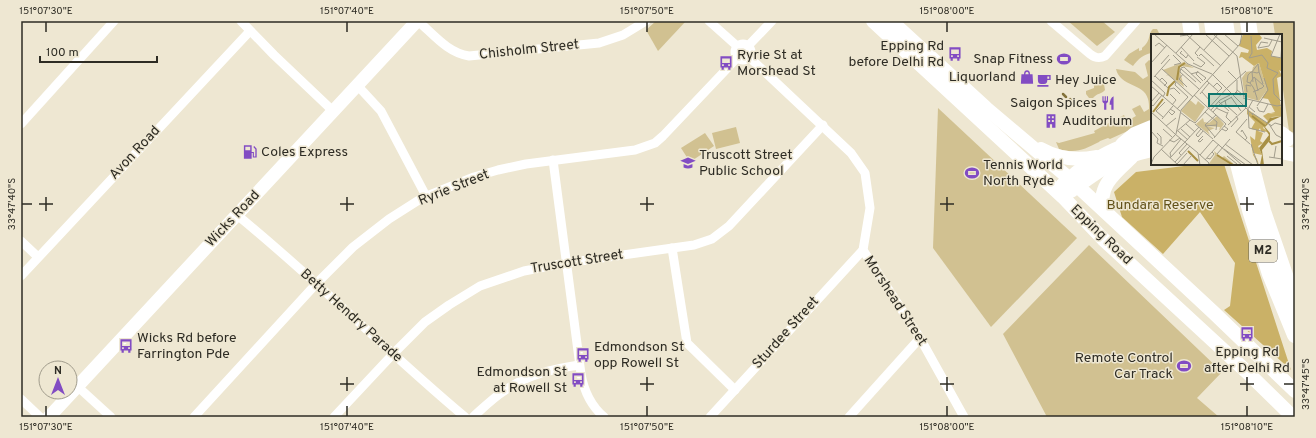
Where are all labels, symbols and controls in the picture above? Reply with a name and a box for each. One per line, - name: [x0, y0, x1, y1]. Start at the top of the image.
- text: 151°07'30"E: [19, 5, 73, 18]
- text: 151°07'40"E: [320, 5, 374, 18]
- text: 151°07'50"E: [620, 5, 674, 18]
- text: 151°08'00"E: [919, 5, 975, 18]
- text: 151°08'10"E: [1221, 5, 1273, 18]
- inset map: [1151, 34, 1282, 165]
- street label: Chisholm Street: [478, 36, 580, 64]
- scale bar: [40, 38, 157, 64]
- place label: Epping Rd before Delhi Rd: [849, 38, 944, 71]
- text: 100 m: [46, 45, 79, 61]
- bus stop icon: Epping Rd before Delhi Rd: [947, 46, 963, 62]
- place label: Ryrie St at Morshead St: [737, 47, 816, 80]
- place label: Snap Fitness: [973, 51, 1053, 68]
- sports icon: Snap Fitness: [1056, 51, 1072, 67]
- bus stop icon: Ryrie St at Morshead St: [718, 55, 734, 71]
- place label: Liquorland: [949, 69, 1016, 86]
- shop icon: Liquorland: [1019, 69, 1035, 85]
- cafe icon: Hey Juice: [1036, 72, 1052, 88]
- place label: Hey Juice: [1055, 72, 1117, 89]
- place label: Saigon Spices: [1010, 95, 1097, 112]
- restaurant icon: Saigon Spices: [1100, 95, 1116, 111]
- building icon: Auditorium: [1043, 113, 1059, 129]
- place label: Auditorium: [1062, 113, 1132, 130]
- street label: Avon Road: [106, 123, 164, 183]
- fuel station icon: Coles Express: [242, 144, 258, 160]
- place label: Coles Express: [261, 144, 348, 161]
- place label: Truscott Street Public School: [699, 147, 793, 180]
- school or university icon: Truscott Street Public School: [680, 155, 696, 171]
- place label: Tennis World North Ryde: [983, 157, 1063, 190]
- sports icon: Tennis World North Ryde: [964, 165, 980, 181]
- street label: Ryrie Street: [416, 166, 492, 210]
- text: 33°47'40"S: [6, 178, 19, 230]
- text: 33°47'40"S: [1300, 178, 1313, 230]
- street label: Wicks Road: [202, 187, 264, 251]
- park label: Bundara Reserve: [1106, 197, 1214, 214]
- street label: Epping Road: [1067, 201, 1135, 269]
- road number: M2: [1249, 240, 1277, 262]
- street label: Truscott Street: [529, 246, 625, 278]
- street label: Morshead Street: [860, 253, 930, 349]
- street label: Betty Hendry Parade: [296, 266, 406, 366]
- street label: Sturdee Street: [749, 293, 823, 373]
- bus stop icon: Epping Rd after Delhi Rd: [1239, 326, 1255, 342]
- place label: Wicks Rd before Farrington Pde: [137, 330, 236, 363]
- bus stop icon: Wicks Rd before Farrington Pde: [118, 338, 134, 354]
- place label: Edmondson St opp Rowell St: [594, 339, 684, 372]
- place label: Epping Rd after Delhi Rd: [1204, 344, 1290, 377]
- bus stop icon: Edmondson St opp Rowell St: [575, 347, 591, 363]
- place label: Remote Control Car Track: [1075, 350, 1173, 383]
- sports icon: Remote Control Car Track: [1176, 358, 1192, 374]
- text: 33°47'45"S: [1300, 358, 1313, 410]
- north arrow: [38, 360, 78, 400]
- text: N: [54, 364, 62, 378]
- place label: Edmondson St at Rowell St: [477, 364, 567, 397]
- bus stop icon: Edmondson St at Rowell St: [570, 372, 586, 388]
- text: 151°07'30"E: [19, 421, 73, 434]
- text: 151°07'40"E: [320, 421, 374, 434]
- text: 151°07'50"E: [620, 421, 674, 434]
- text: 151°08'00"E: [919, 421, 975, 434]
- text: 151°08'10"E: [1221, 421, 1273, 434]

